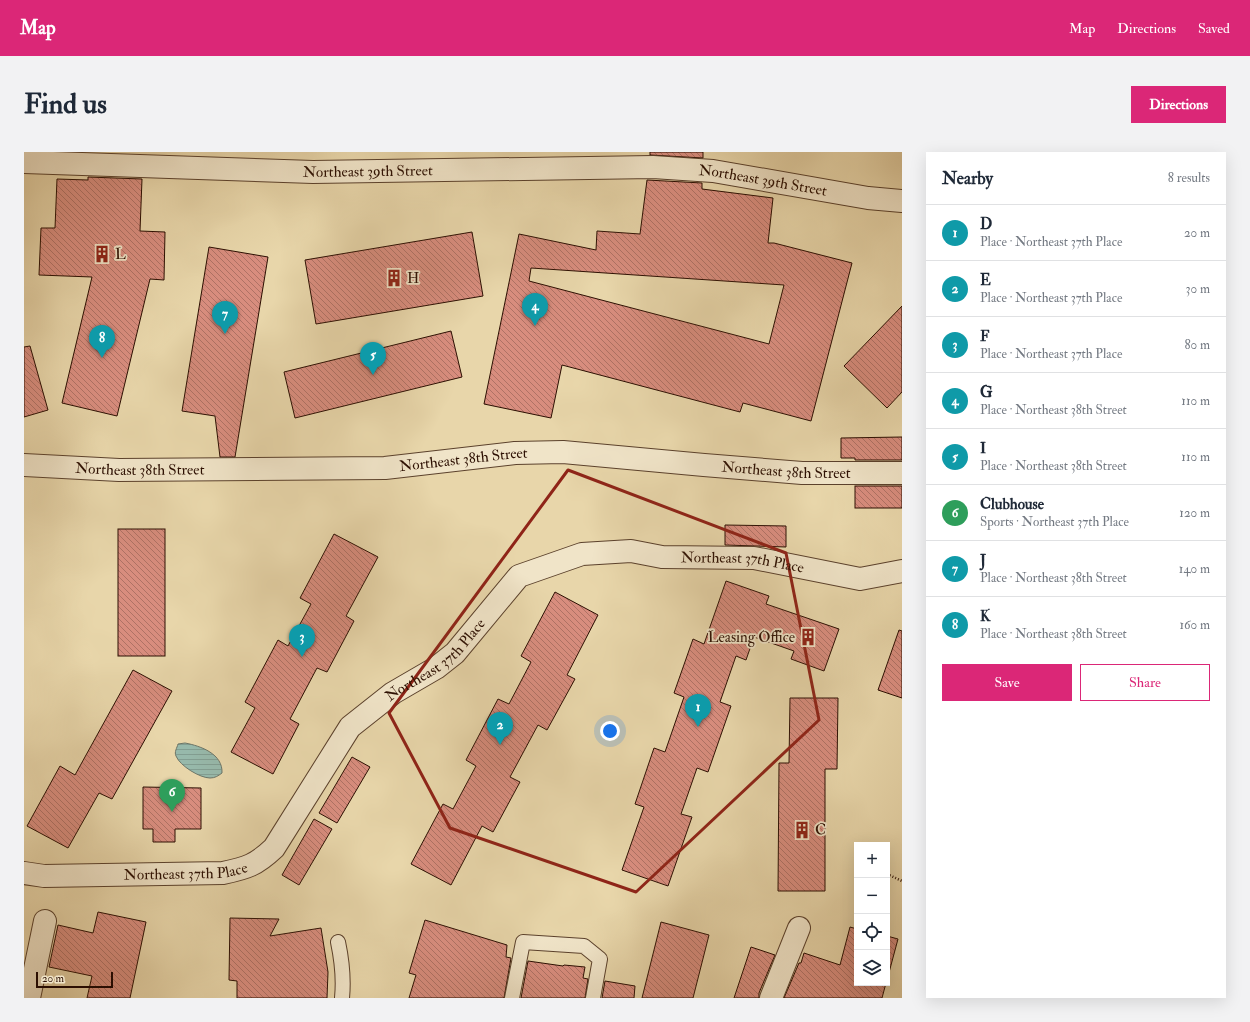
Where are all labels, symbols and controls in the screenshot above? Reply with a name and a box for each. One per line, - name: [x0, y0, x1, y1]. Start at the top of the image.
- text: Map: [20, 16, 56, 40]
- text: Map: [1069, 20, 1095, 37]
- text: Directions: [1117, 20, 1176, 37]
- text: Saved: [1198, 20, 1230, 37]
- button: Directions: [1131, 86, 1226, 123]
- text: Find us: [24, 87, 107, 122]
- street label: Northeast 39th Street: [303, 161, 433, 182]
- street label: Northeast 39th Street: [698, 161, 829, 200]
- text: Nearby: [942, 168, 993, 189]
- text: 8 results: [1168, 170, 1210, 186]
- text: D: [980, 215, 992, 234]
- text: 1: [953, 225, 957, 241]
- text: 20 m: [1184, 225, 1210, 241]
- text: Place · Northeast 37th Place: [980, 234, 1122, 250]
- building icon: L: [92, 244, 112, 264]
- place label: L: [115, 245, 126, 264]
- building icon: H: [384, 268, 404, 288]
- place label: H: [407, 269, 419, 288]
- text: E: [980, 271, 991, 290]
- text: 2: [952, 281, 958, 297]
- text: 30 m: [1186, 281, 1210, 297]
- text: Place · Northeast 37th Place: [980, 290, 1122, 306]
- pin: 4: [522, 293, 548, 326]
- pin: 7: [212, 301, 238, 334]
- pin: 8: [89, 325, 115, 358]
- text: F: [980, 327, 989, 346]
- text: 3: [953, 337, 958, 353]
- text: 80 m: [1184, 337, 1210, 353]
- pin: 5: [360, 342, 386, 375]
- text: Place · Northeast 37th Place: [980, 346, 1122, 362]
- text: G: [980, 383, 993, 402]
- text: 4: [951, 393, 959, 409]
- text: 110 m: [1181, 393, 1210, 409]
- text: Place · Northeast 38th Street: [980, 402, 1127, 418]
- text: I: [980, 439, 986, 458]
- street label: Northeast 38th Street: [398, 443, 528, 476]
- text: 5: [952, 449, 958, 465]
- text: 110 m: [1181, 449, 1210, 465]
- street label: Northeast 38th Street: [721, 457, 851, 483]
- street label: Northeast 38th Street: [75, 458, 205, 480]
- text: Place · Northeast 38th Street: [980, 458, 1127, 474]
- text: Clubhouse: [980, 495, 1044, 514]
- text: 6: [952, 505, 958, 521]
- text: 120 m: [1179, 505, 1210, 521]
- text: Sports · Northeast 37th Place: [980, 514, 1129, 530]
- street label: Northeast 37th Place: [681, 548, 806, 577]
- text: J: [980, 551, 986, 570]
- text: 7: [952, 561, 958, 577]
- text: 140 m: [1179, 561, 1210, 577]
- text: Place · Northeast 38th Street: [980, 570, 1127, 586]
- text: K: [980, 607, 990, 626]
- street label: Northeast 37th Place: [381, 614, 489, 705]
- text: 8: [952, 617, 958, 633]
- text: 160 m: [1179, 617, 1210, 633]
- pin: 3: [289, 624, 315, 657]
- text: Place · Northeast 38th Street: [980, 626, 1127, 642]
- building icon: Leasing Office: [798, 627, 818, 647]
- place label: Leasing Office: [708, 628, 795, 647]
- button: Save: [942, 664, 1072, 701]
- button: Share: [1080, 664, 1210, 701]
- pin: 1: [685, 694, 711, 727]
- pin: 2: [487, 712, 513, 745]
- your location: [600, 721, 620, 741]
- pin: 6: [159, 779, 185, 812]
- building icon: C: [792, 820, 812, 840]
- place label: C: [815, 821, 826, 840]
- map controls: [854, 842, 890, 986]
- button: +: [854, 842, 890, 878]
- street label: Northeast 37th Place: [124, 858, 250, 884]
- button: −: [854, 878, 890, 914]
- button: locate: [854, 914, 890, 950]
- button: layers: [854, 950, 890, 986]
- scale bar: [36, 970, 113, 989]
- text: 20 m: [42, 972, 64, 985]

